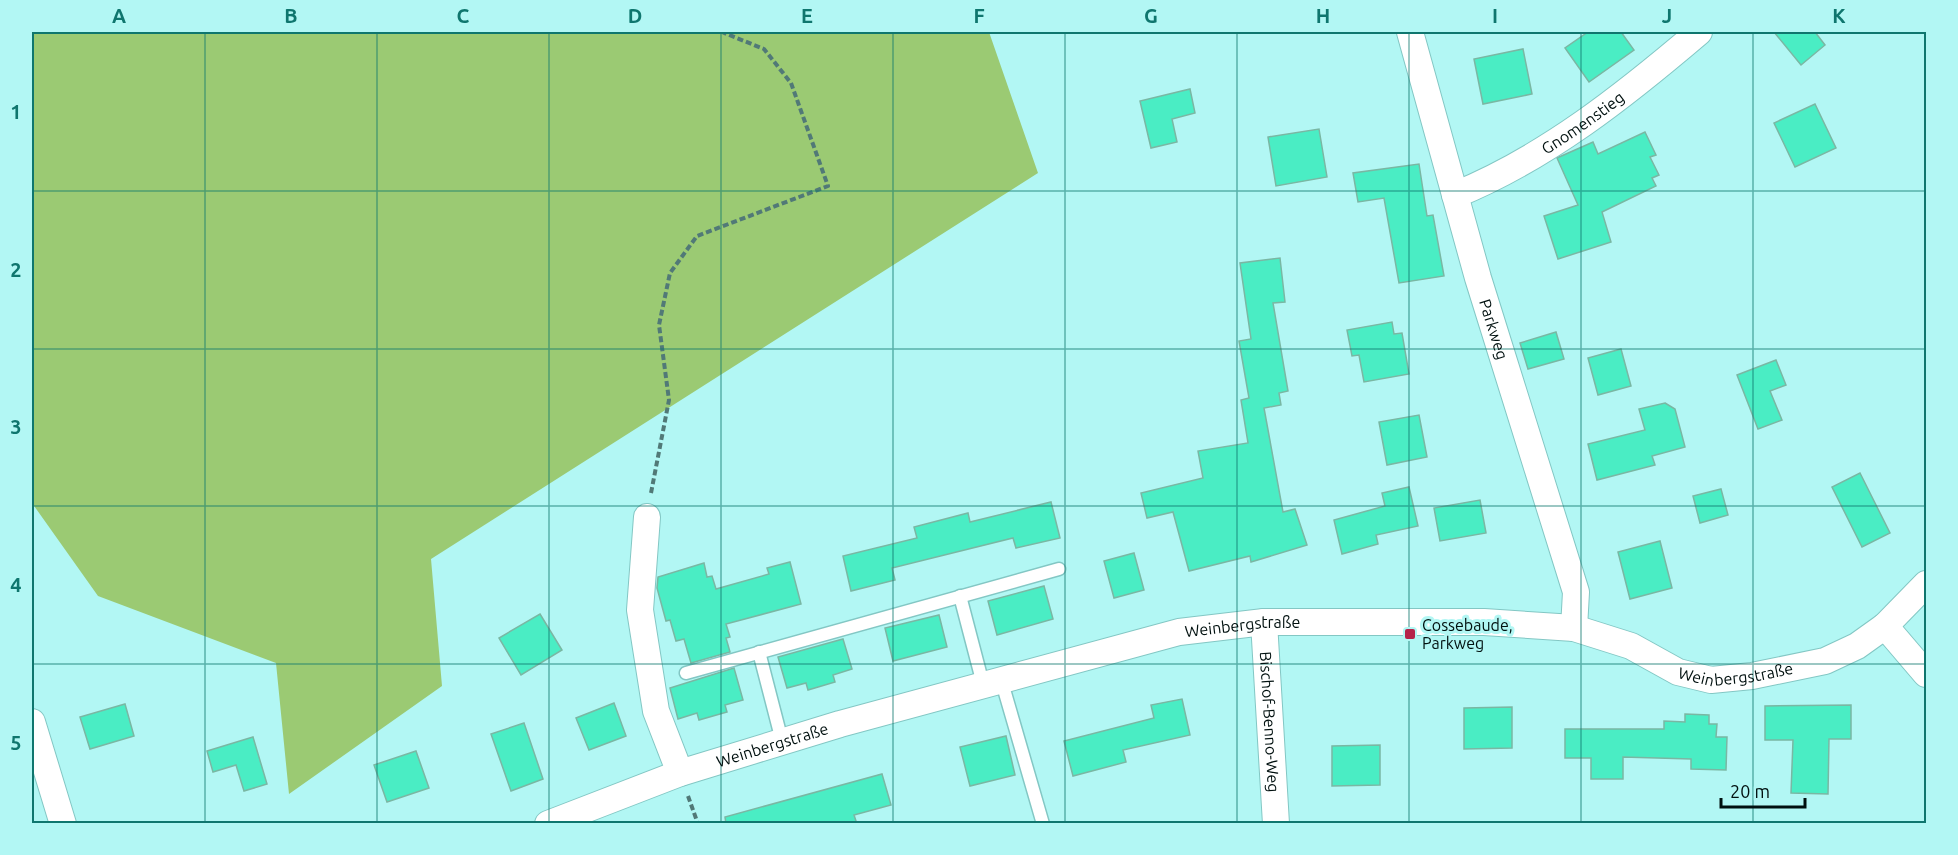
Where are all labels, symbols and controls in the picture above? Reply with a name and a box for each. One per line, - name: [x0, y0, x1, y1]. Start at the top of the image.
- text: A: [112, 4, 126, 27]
- text: B: [284, 4, 298, 27]
- text: C: [457, 4, 470, 27]
- text: D: [628, 4, 642, 27]
- text: E: [801, 4, 813, 27]
- text: F: [973, 4, 985, 27]
- text: G: [1144, 4, 1158, 27]
- text: H: [1316, 4, 1330, 27]
- text: I: [1492, 4, 1498, 27]
- text: J: [1662, 4, 1672, 27]
- text: K: [1832, 4, 1846, 27]
- street label: Gnomenstieg: [1538, 88, 1627, 158]
- text: 1: [10, 100, 22, 123]
- text: 2: [10, 258, 22, 281]
- street label: Parkweg: [1476, 297, 1512, 362]
- text: 3: [10, 415, 22, 438]
- text: 4: [10, 573, 22, 596]
- street label: Weinbergstraße: [1184, 613, 1300, 640]
- place label: Cossebaude, Parkweg: [1422, 616, 1513, 652]
- marker: Cossebaude, Parkweg: [1403, 627, 1417, 641]
- street label: Bischof-Benno-Weg: [1257, 651, 1283, 793]
- street label: Weinbergstraße: [1676, 659, 1794, 689]
- street label: Weinbergstraße: [714, 719, 830, 770]
- text: 5: [10, 731, 22, 754]
- scale bar: [1721, 771, 1805, 809]
- text: 20 m: [1730, 781, 1770, 801]

